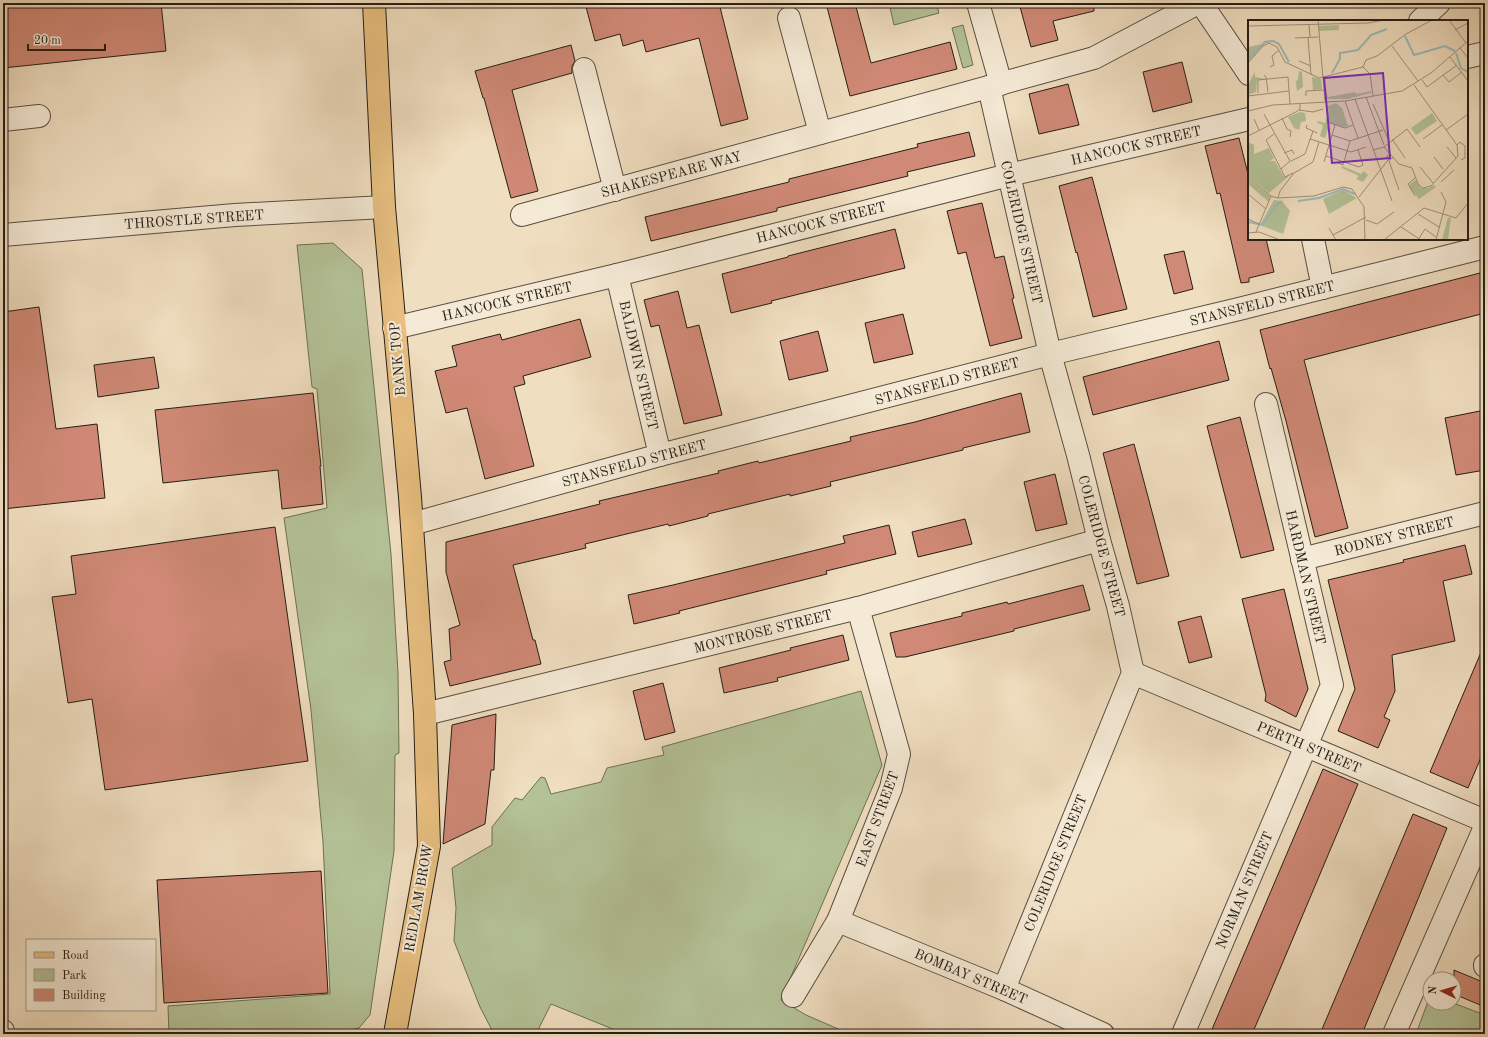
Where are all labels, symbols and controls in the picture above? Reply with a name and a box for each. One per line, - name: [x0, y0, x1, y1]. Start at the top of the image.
- inset map: [1248, 20, 1468, 240]
- scale bar: [28, 26, 105, 52]
- text: 20 m: [34, 35, 61, 47]
- street label: HANCOCK STREET: [1070, 124, 1203, 168]
- street label: SHAKESPEARE WAY: [599, 149, 743, 200]
- street label: COLERIDGE STREET: [998, 159, 1044, 305]
- street label: HANCOCK STREET: [755, 200, 888, 246]
- street label: THROSTLE STREET: [123, 208, 265, 232]
- street label: STANSFELD STREET: [1188, 279, 1336, 329]
- street label: HANCOCK STREET: [441, 280, 574, 324]
- street label: BALDWIN STREET: [616, 299, 660, 431]
- street label: BANK TOP: [388, 321, 408, 397]
- street label: STANSFELD STREET: [873, 356, 1021, 408]
- street label: STANSFELD STREET: [560, 438, 708, 490]
- street label: COLERIDGE STREET: [1075, 474, 1127, 619]
- street label: HARDMAN STREET: [1283, 509, 1327, 646]
- street label: RODNEY STREET: [1333, 515, 1456, 559]
- street label: MONTROSE STREET: [692, 608, 834, 656]
- street label: PERTH STREET: [1254, 720, 1363, 776]
- street label: EAST STREET: [854, 770, 902, 869]
- street label: COLERIDGE STREET: [1022, 793, 1090, 934]
- street label: NORMAN STREET: [1214, 830, 1276, 951]
- street label: REDLAM BROW: [403, 843, 435, 953]
- legend: [26, 939, 156, 1011]
- street label: BOMBAY STREET: [912, 947, 1029, 1007]
- text: Road: [62, 950, 89, 962]
- text: Park: [62, 970, 87, 982]
- north arrow: [1422, 971, 1462, 1011]
- text: N: [1428, 985, 1439, 995]
- text: Building: [62, 990, 106, 1002]

